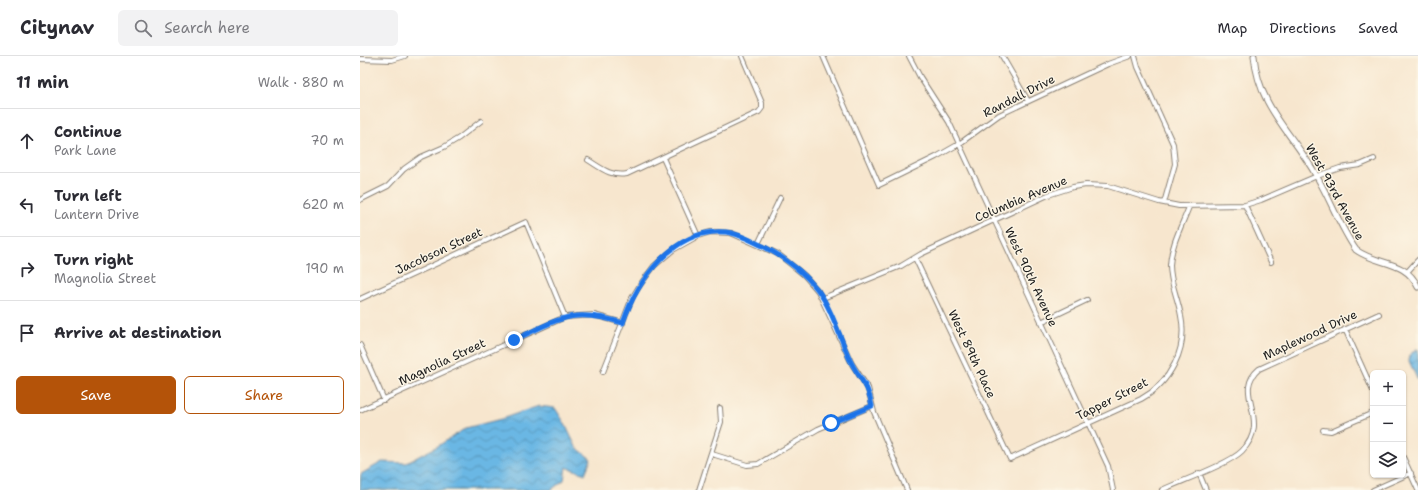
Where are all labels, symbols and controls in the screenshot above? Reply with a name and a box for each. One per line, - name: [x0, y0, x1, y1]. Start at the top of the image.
- search box: [118, 10, 398, 46]
- text: Citynav: [20, 15, 94, 40]
- icon: search: [132, 17, 154, 39]
- text: Search here: [164, 18, 250, 38]
- text: Map: [1218, 19, 1248, 37]
- text: Directions: [1270, 19, 1336, 37]
- text: Saved: [1358, 19, 1398, 37]
- text: 11 min: [16, 71, 69, 93]
- street label: Randall Drive: [980, 71, 1058, 121]
- text: Walk · 880 m: [258, 74, 344, 91]
- text: Continue: [54, 122, 122, 142]
- icon: ahead: [16, 130, 38, 152]
- text: 70 m: [310, 132, 344, 149]
- street label: West 93rd Avenue: [1302, 141, 1368, 243]
- text: Park Lane: [54, 142, 117, 159]
- street label: Columbia Avenue: [972, 172, 1070, 226]
- text: Turn left: [54, 186, 122, 206]
- icon: left: [16, 194, 38, 216]
- text: 620 m: [302, 196, 344, 213]
- text: Lantern Drive: [54, 206, 139, 223]
- street label: Jacobson Street: [393, 224, 485, 278]
- street label: West 90th Avenue: [1001, 225, 1061, 330]
- text: Turn right: [54, 250, 134, 270]
- icon: right: [16, 258, 38, 280]
- text: 190 m: [305, 260, 344, 277]
- text: Magnolia Street: [54, 270, 156, 287]
- street label: Maplewood Drive: [1260, 306, 1360, 364]
- street label: West 89th Place: [944, 307, 1000, 401]
- icon: arrive: [16, 322, 38, 344]
- text: Arrive at destination: [54, 323, 222, 343]
- route end: [505, 331, 523, 349]
- street label: Magnolia Street: [396, 335, 488, 389]
- map controls: [1370, 370, 1406, 478]
- button: +: [1370, 370, 1406, 406]
- street label: Tapper Street: [1073, 374, 1151, 424]
- button: Save: [16, 376, 176, 414]
- button: Share: [184, 376, 344, 414]
- button: −: [1370, 406, 1406, 442]
- route start: [822, 414, 840, 432]
- button: layers: [1370, 442, 1406, 478]

